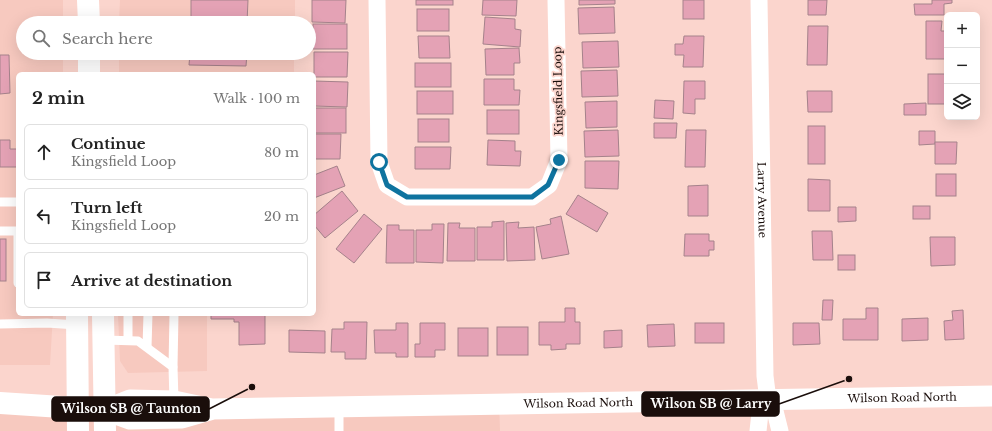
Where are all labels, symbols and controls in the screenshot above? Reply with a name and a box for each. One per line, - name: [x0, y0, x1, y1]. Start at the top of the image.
- map controls: [944, 12, 980, 120]
- button: +: [944, 12, 980, 48]
- search box: [16, 16, 316, 60]
- icon: search: [30, 27, 52, 49]
- text: Search here: [62, 29, 153, 48]
- street label: Kingsfield Loop: [550, 46, 566, 136]
- button: −: [944, 48, 980, 84]
- button: layers: [944, 84, 980, 120]
- text: 2 min: [32, 88, 85, 109]
- text: Walk · 100 m: [213, 90, 300, 107]
- text: Continue: [71, 134, 146, 153]
- icon: ahead: [33, 141, 55, 163]
- text: 80 m: [264, 144, 299, 161]
- route end: [550, 151, 568, 169]
- text: Kingsfield Loop: [71, 153, 176, 170]
- route start: [370, 153, 388, 171]
- street label: Larry Avenue: [755, 162, 770, 238]
- text: Turn left: [71, 198, 142, 217]
- icon: left: [33, 205, 55, 227]
- text: 20 m: [264, 208, 299, 225]
- text: Kingsfield Loop: [71, 217, 176, 234]
- icon: arrive: [33, 269, 55, 291]
- text: Arrive at destination: [71, 271, 232, 290]
- street label: Wilson Road North: [846, 390, 957, 405]
- callout: Wilson SB @ Larry: [642, 392, 779, 416]
- street label: Wilson Road North: [522, 395, 633, 411]
- text: Wilson SB @ Larry: [650, 396, 772, 411]
- callout: Wilson SB @ Taunton: [52, 397, 209, 421]
- text: Wilson SB @ Taunton: [60, 401, 201, 416]

